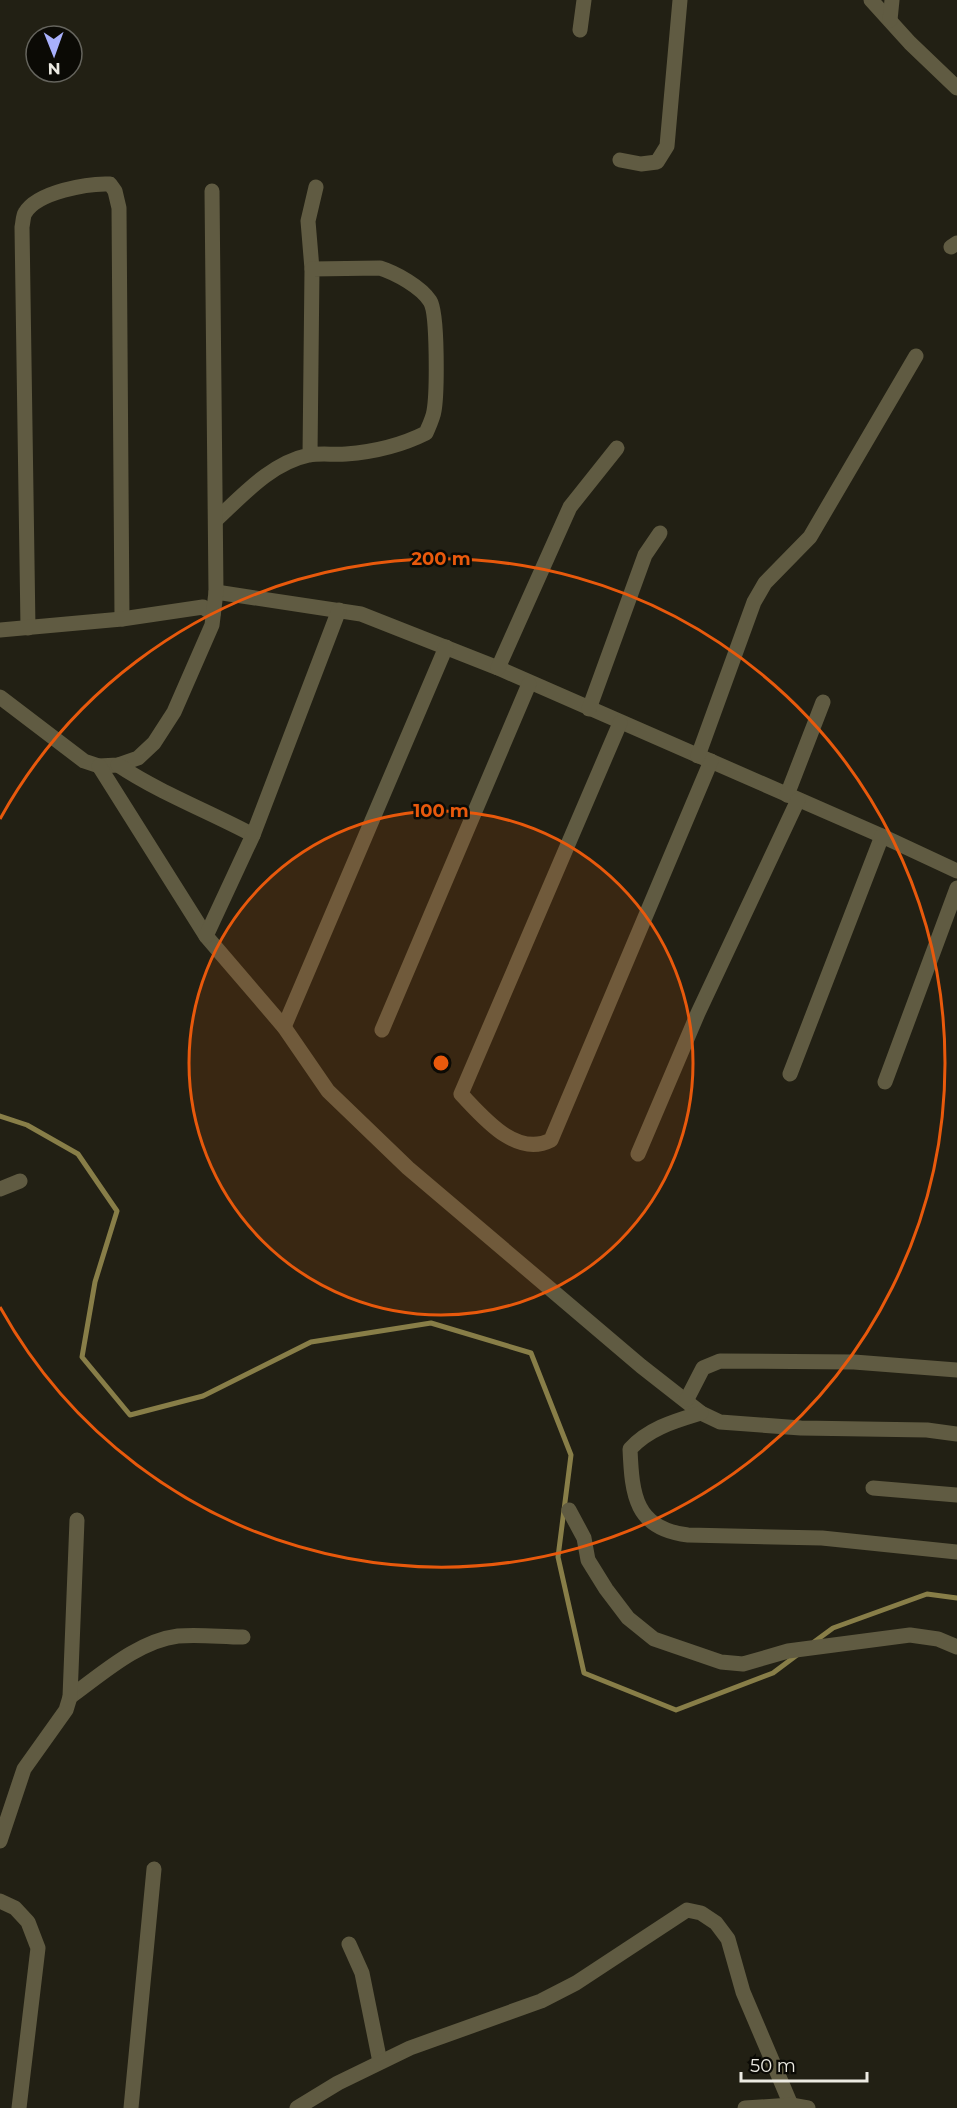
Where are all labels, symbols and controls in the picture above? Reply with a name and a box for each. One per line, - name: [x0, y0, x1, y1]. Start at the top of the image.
- north arrow: [24, 24, 84, 84]
- text: N: [48, 59, 61, 78]
- text: 200 m: [411, 548, 471, 570]
- text: 100 m: [413, 800, 469, 822]
- centre of rings: [431, 1053, 451, 1073]
- scale bar: [741, 2045, 867, 2083]
- text: 50 m: [750, 2055, 796, 2077]

